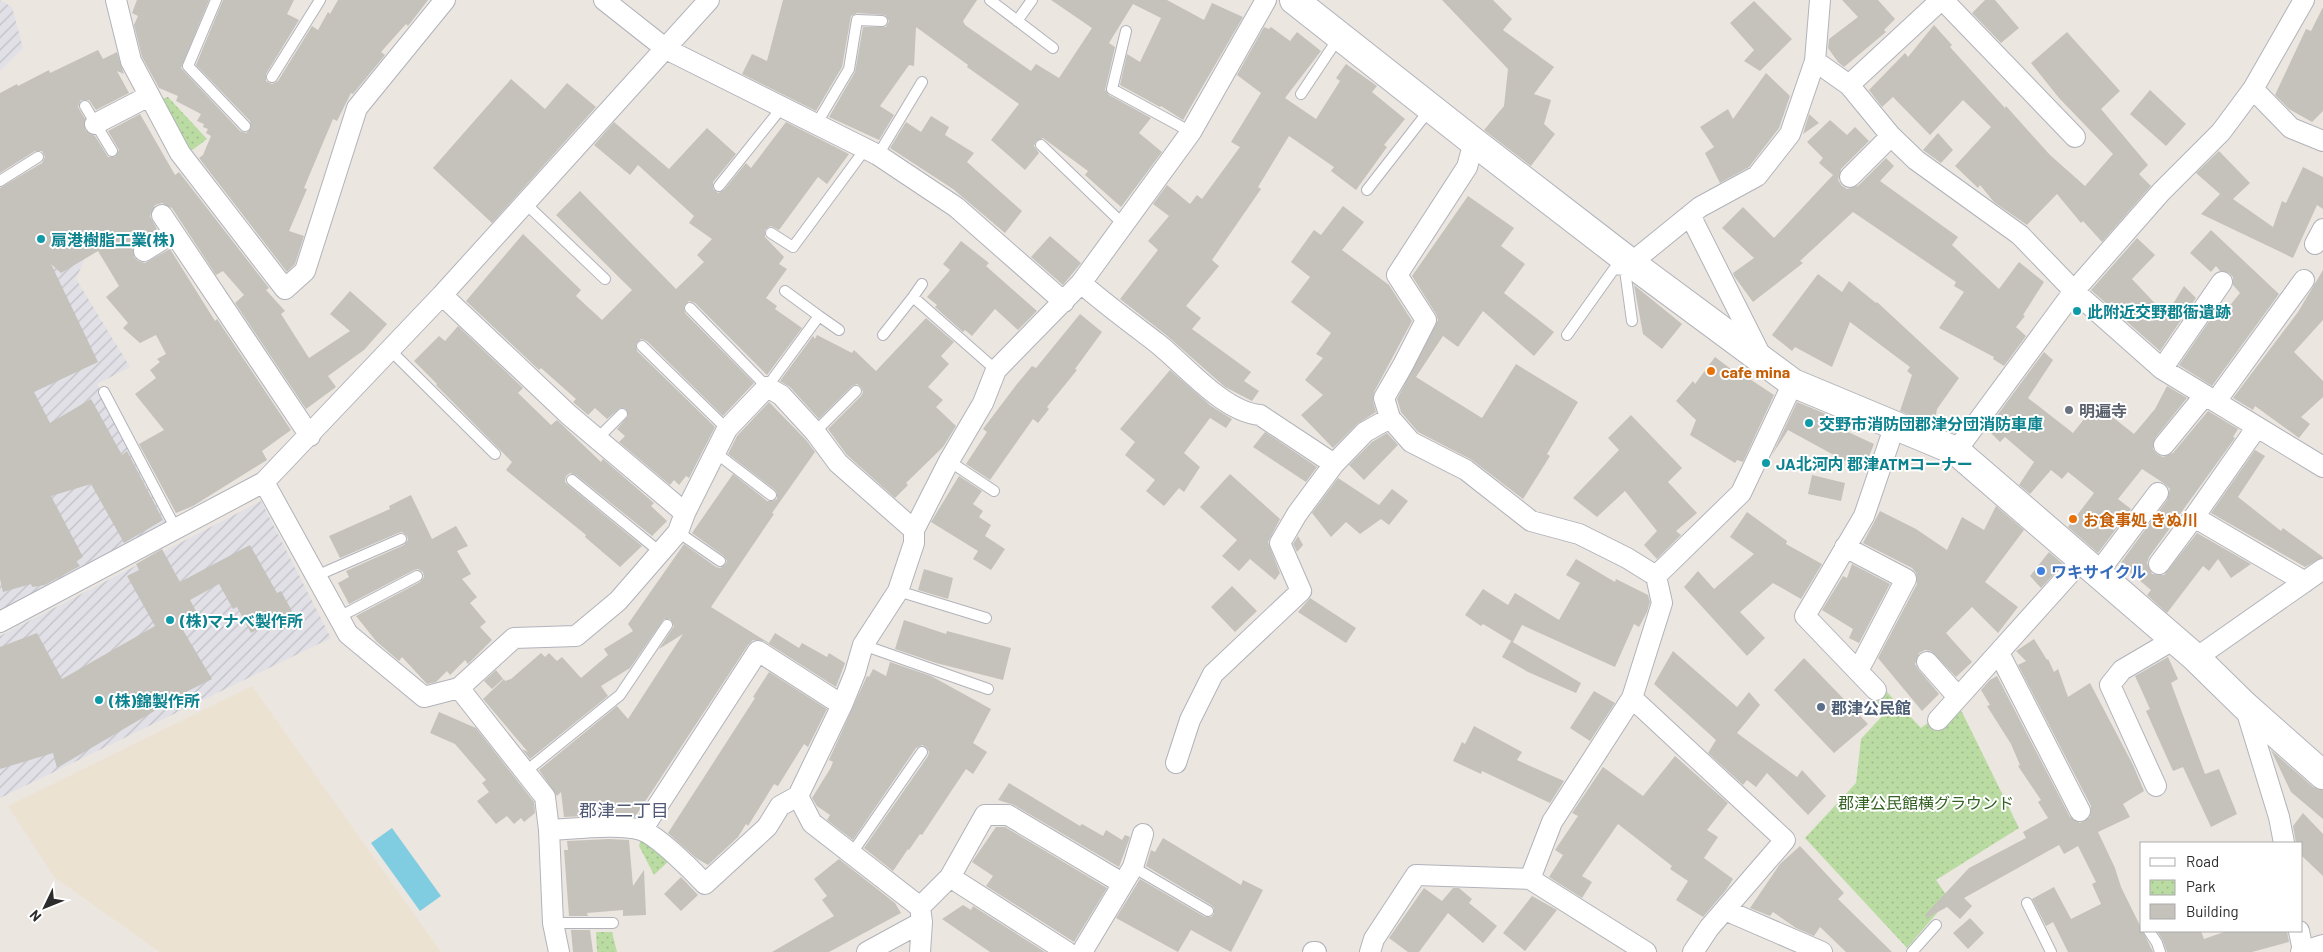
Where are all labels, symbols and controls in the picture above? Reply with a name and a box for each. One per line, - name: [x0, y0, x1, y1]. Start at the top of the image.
- place label: 扇港樹脂工業(株): [51, 230, 175, 249]
- marker: 扇港樹脂工業(株): [35, 233, 47, 245]
- place label: 此附近交野郡衙遺跡: [2087, 302, 2231, 321]
- marker: 此附近交野郡衙遺跡: [2071, 305, 2083, 317]
- place label: cafe mina: [1721, 362, 1790, 381]
- marker: cafe mina: [1705, 365, 1717, 377]
- place label: 明遍寺: [2079, 401, 2127, 420]
- marker: 明遍寺: [2063, 404, 2075, 416]
- place label: 交野市消防団郡津分団消防車庫: [1819, 414, 2043, 433]
- marker: 交野市消防団郡津分団消防車庫: [1803, 417, 1815, 429]
- place label: JA北河内 郡津ATMコーナー: [1776, 454, 1973, 473]
- marker: JA北河内 郡津ATMコーナー: [1760, 457, 1772, 469]
- place label: お食事処 きぬ川: [2083, 510, 2198, 529]
- marker: お食事処 きぬ川: [2067, 513, 2079, 525]
- place label: ワキサイクル: [2051, 562, 2146, 581]
- marker: ワキサイクル: [2035, 565, 2047, 577]
- place label: (株)マナべ製作所: [179, 611, 303, 630]
- marker: (株)マナべ製作所: [164, 614, 176, 626]
- place label: (株)錦製作所: [108, 691, 200, 710]
- marker: (株)錦製作所: [93, 694, 105, 706]
- place label: 郡津公民館: [1831, 698, 1911, 717]
- marker: 郡津公民館: [1815, 701, 1827, 713]
- park label: 郡津公民館横グラウンド: [1838, 793, 2014, 812]
- district label: 郡津二丁目: [579, 799, 669, 821]
- legend: [2140, 842, 2303, 932]
- text: Road: [2186, 852, 2219, 870]
- text: Park: [2186, 877, 2216, 895]
- north arrow: [20, 882, 70, 932]
- text: Building: [2186, 902, 2239, 920]
- text: N: [26, 907, 45, 925]

